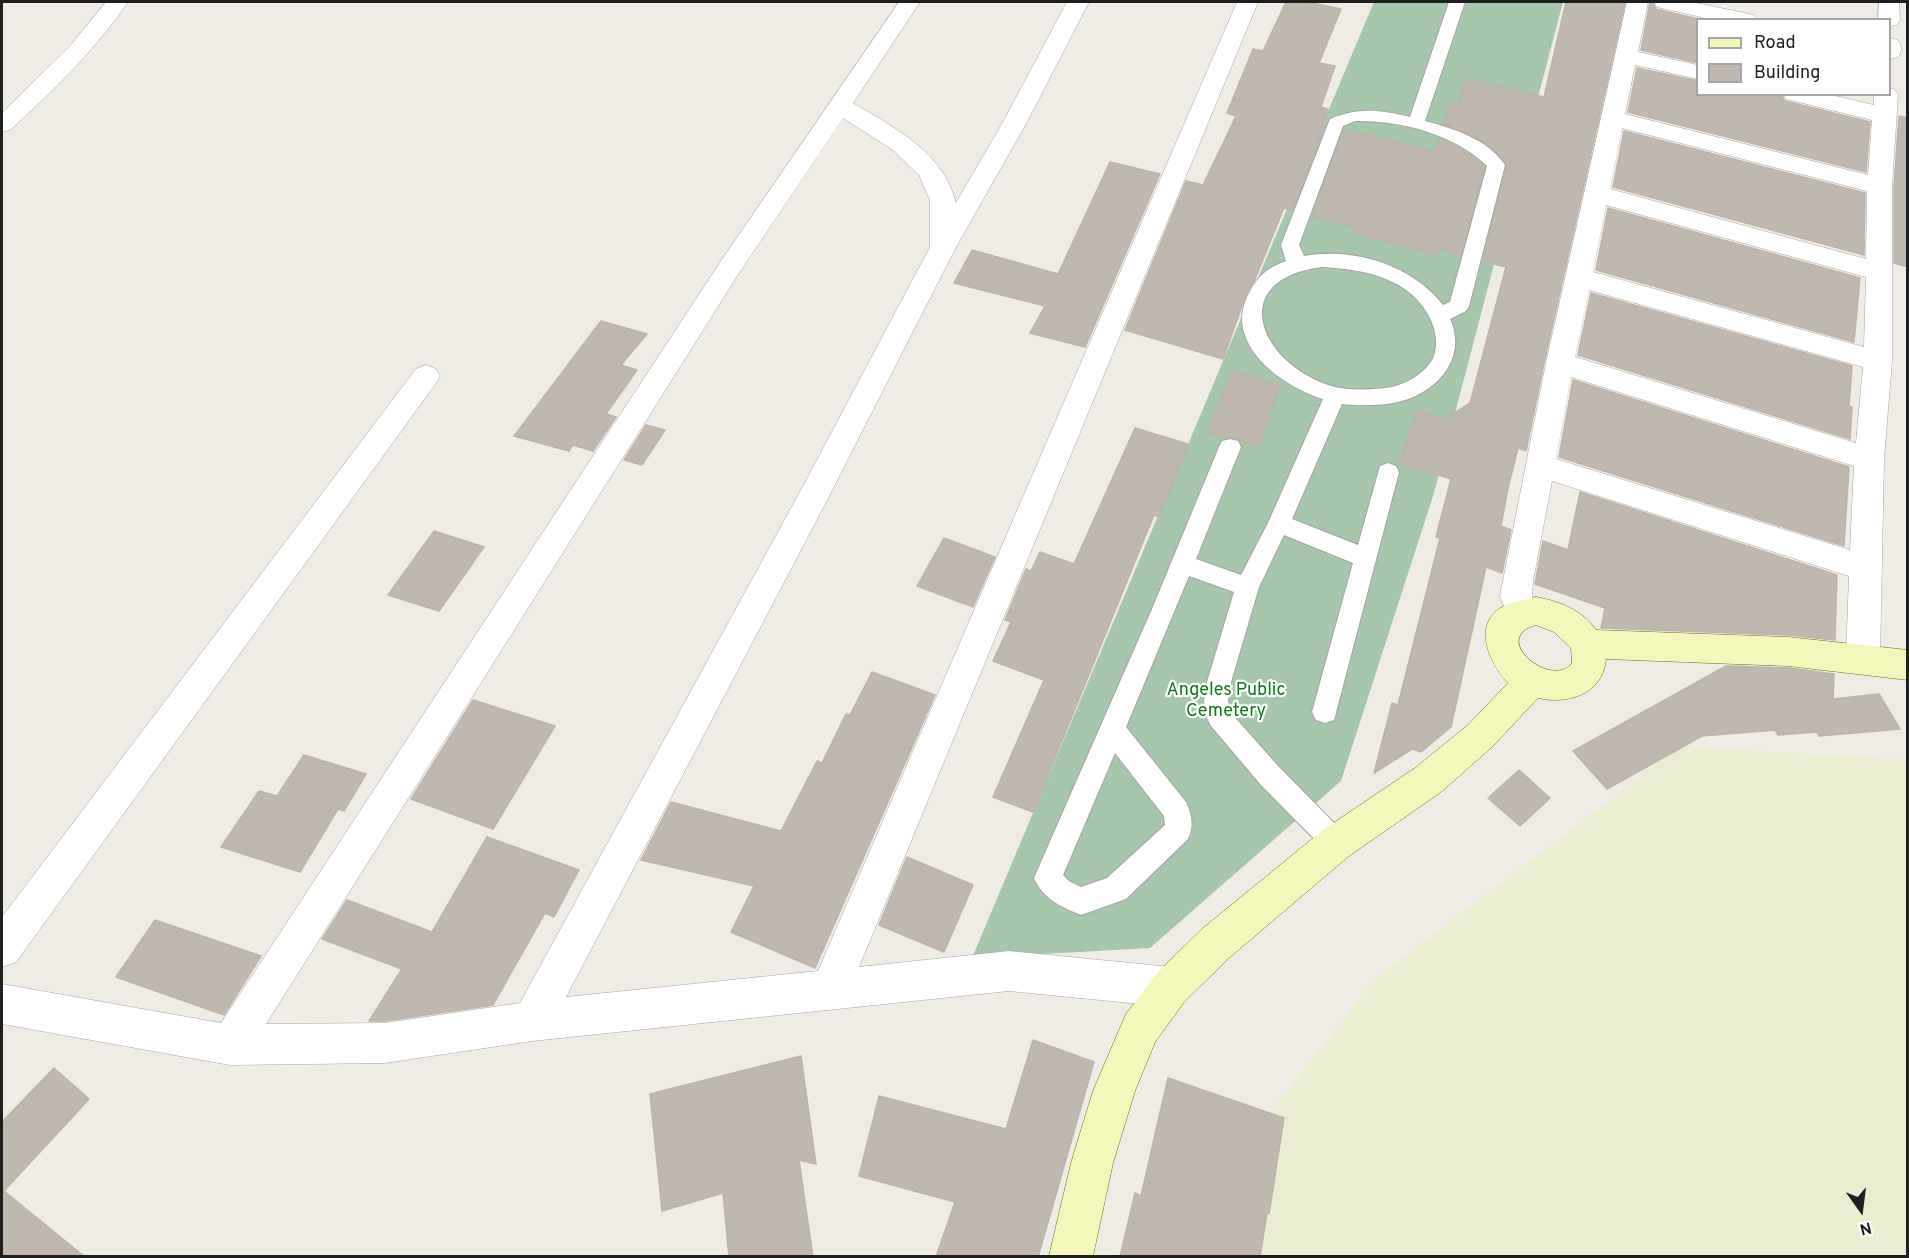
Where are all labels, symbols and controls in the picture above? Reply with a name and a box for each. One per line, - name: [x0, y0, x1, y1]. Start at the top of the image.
- legend: [1696, 18, 1891, 96]
- text: Road: [1754, 32, 1796, 55]
- text: Building: [1754, 62, 1820, 85]
- park label: Angeles Public Cemetery: [1167, 680, 1285, 722]
- north arrow: [1831, 1180, 1891, 1240]
- text: N: [1857, 1216, 1873, 1239]

